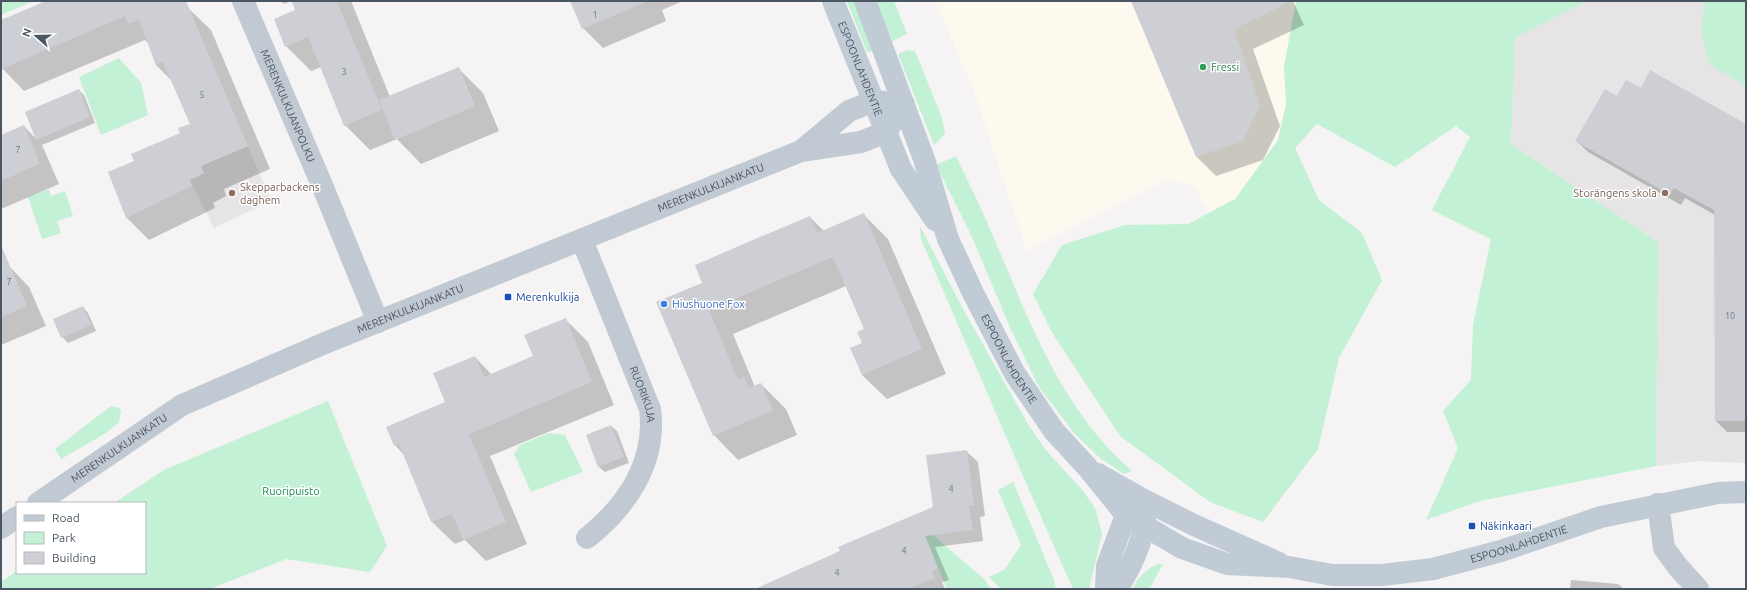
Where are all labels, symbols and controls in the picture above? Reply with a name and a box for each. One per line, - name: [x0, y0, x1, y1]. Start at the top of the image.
- house number: 1: [592, 10, 598, 20]
- north arrow: [16, 16, 56, 56]
- street label: ESPOONLAHDENTIE: [836, 20, 885, 118]
- text: N: [20, 27, 34, 38]
- street label: MERENKULKIJANPOLKU: [259, 48, 317, 164]
- place label: Fressi: [1211, 61, 1239, 73]
- marker: Fressi: [1198, 62, 1208, 72]
- house number: 3: [341, 67, 347, 77]
- house number: 5: [199, 90, 205, 100]
- house number: 7: [15, 145, 21, 155]
- street label: MERENKULKIJANKATU: [656, 161, 766, 214]
- place label: Skepparbackens daghem: [240, 181, 320, 206]
- place label: Storängens skola: [1573, 187, 1657, 199]
- marker: Skepparbackens daghem: [227, 188, 237, 198]
- marker: Storängens skola: [1660, 188, 1670, 198]
- house number: 7: [6, 277, 12, 287]
- street label: MERENKULKIJANKATU: [355, 282, 465, 335]
- place label: Merenkulkija: [516, 291, 579, 303]
- marker: Merenkulkija: [503, 292, 513, 302]
- place label: Hiushuone Fox: [672, 298, 745, 310]
- marker: Hiushuone Fox: [659, 299, 669, 309]
- house number: 10: [1725, 311, 1735, 321]
- street label: ESPOONLAHDENTIE: [979, 312, 1040, 406]
- street label: RUORIKUJA: [627, 364, 657, 424]
- street label: MERENKULKIJANKATU: [69, 411, 169, 485]
- house number: 4: [948, 484, 954, 494]
- park label: Ruoripuisto: [262, 485, 320, 497]
- legend: [16, 502, 146, 574]
- text: Road: [52, 511, 80, 524]
- place label: Näkinkaari: [1480, 520, 1532, 532]
- marker: Näkinkaari: [1467, 521, 1477, 531]
- street label: ESPOONLAHDENTIE: [1469, 523, 1569, 565]
- text: Park: [52, 531, 76, 544]
- house number: 4: [901, 546, 907, 556]
- text: Building: [52, 551, 96, 564]
- house number: 4: [834, 568, 840, 578]

